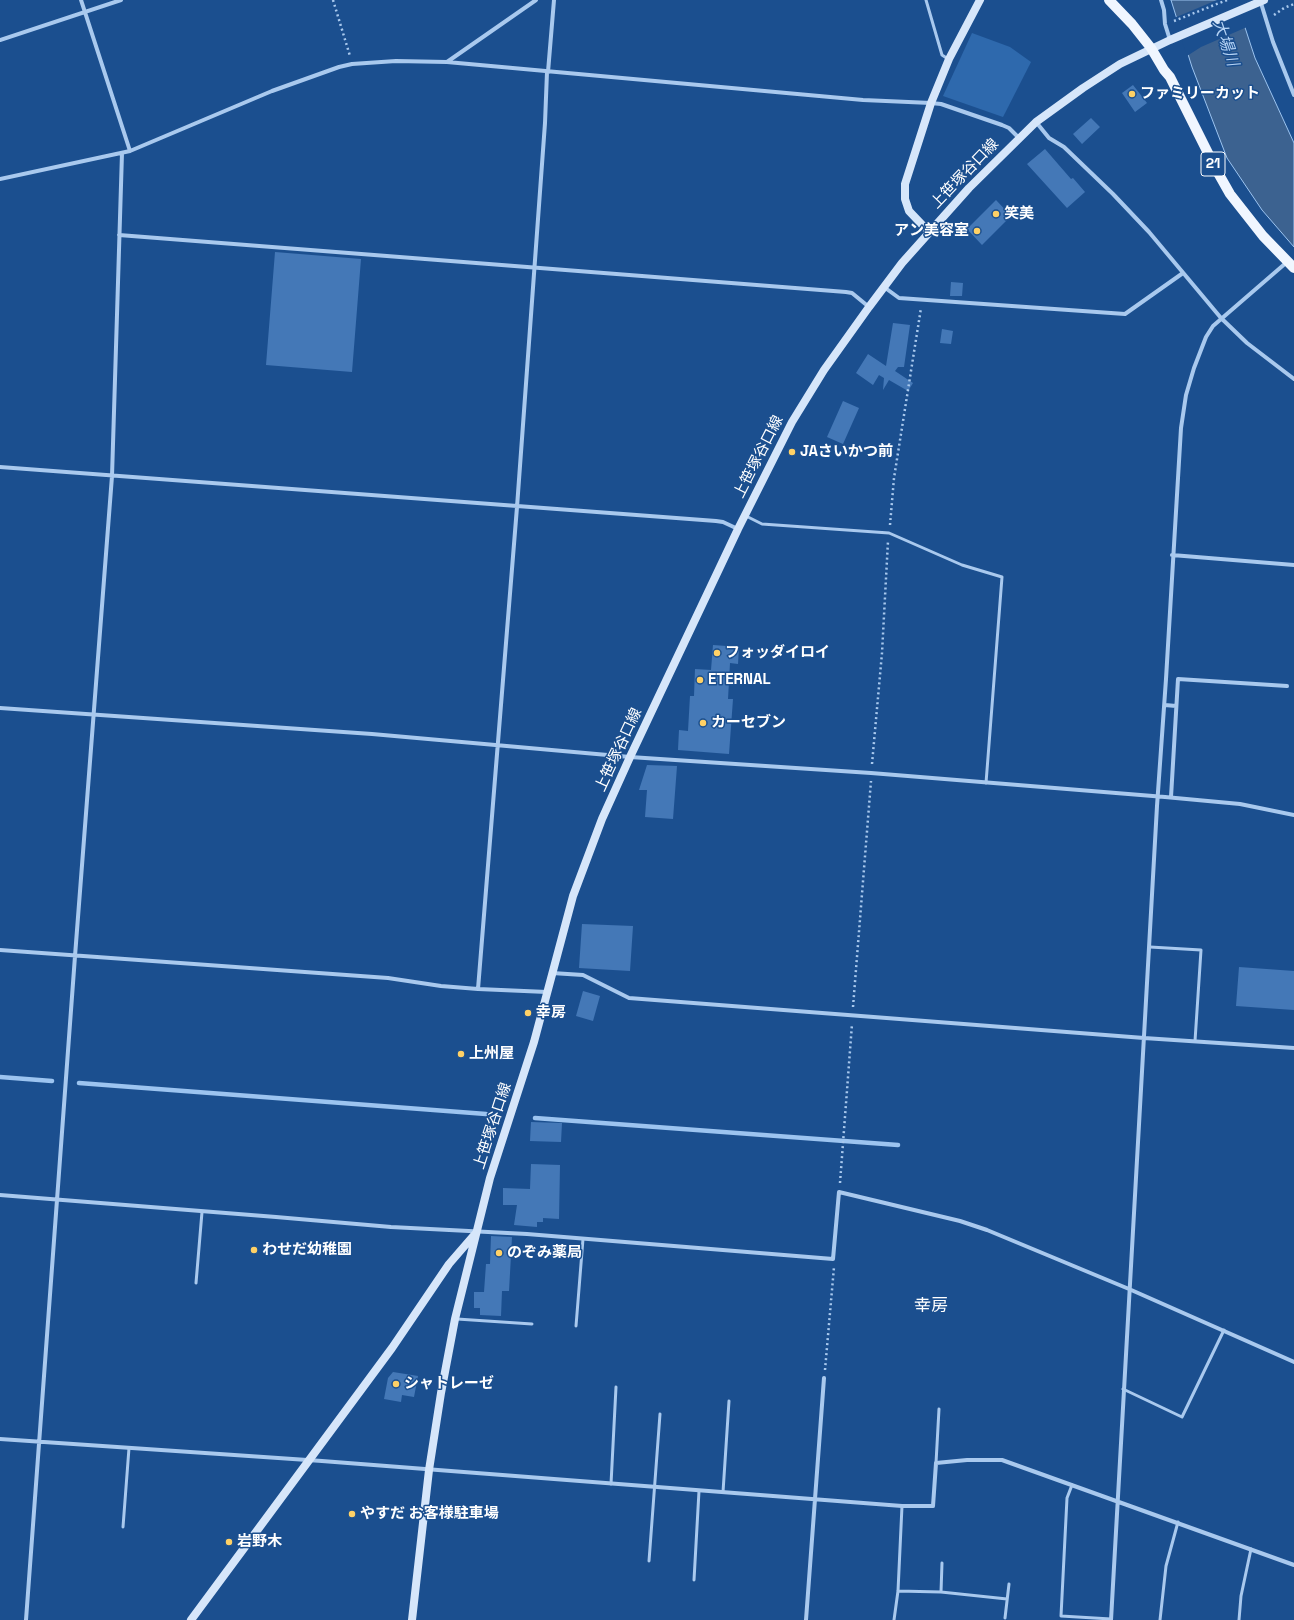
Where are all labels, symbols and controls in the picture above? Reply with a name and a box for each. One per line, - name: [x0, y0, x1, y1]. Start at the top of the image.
- water label: 大場川: [1208, 17, 1242, 69]
- place label: ファミリーカット: [1140, 85, 1260, 103]
- marker: ファミリーカット: [1127, 89, 1137, 99]
- street label: 上笹塚谷口線: [927, 135, 1003, 213]
- road number: 21: [1201, 152, 1225, 176]
- place label: 笑美: [1004, 205, 1034, 223]
- marker: 笑美: [991, 209, 1001, 219]
- place label: アン美容室: [894, 222, 969, 240]
- marker: アン美容室: [972, 226, 982, 236]
- street label: 上笹塚谷口線: [731, 413, 787, 501]
- place label: JAさいかつ前: [800, 443, 893, 461]
- marker: JAさいかつ前: [787, 447, 797, 457]
- place label: フォッダイロイ: [725, 644, 830, 662]
- marker: フォッダイロイ: [712, 648, 722, 658]
- place label: ETERNAL: [708, 671, 771, 689]
- marker: ETERNAL: [695, 675, 705, 685]
- street label: 上笹塚谷口線: [592, 705, 646, 795]
- place label: カーセブン: [711, 714, 786, 732]
- marker: カーセブン: [698, 718, 708, 728]
- place label: 幸房: [536, 1004, 566, 1022]
- marker: 幸房: [523, 1008, 533, 1018]
- place label: 上州屋: [469, 1045, 514, 1063]
- marker: 上州屋: [456, 1049, 466, 1059]
- street label: 上笹塚谷口線: [471, 1080, 515, 1172]
- place label: わせだ幼稚園: [262, 1241, 352, 1259]
- place label: のぞみ薬局: [507, 1244, 582, 1262]
- marker: わせだ幼稚園: [249, 1245, 259, 1255]
- marker: のぞみ薬局: [494, 1248, 504, 1258]
- district label: 幸房: [914, 1296, 948, 1316]
- place label: シャトレーゼ: [404, 1375, 494, 1393]
- marker: シャトレーゼ: [391, 1379, 401, 1389]
- place label: やすだ お客様駐車場: [360, 1505, 499, 1523]
- marker: やすだ お客様駐車場: [347, 1509, 357, 1519]
- place label: 岩野木: [237, 1533, 282, 1551]
- marker: 岩野木: [224, 1537, 234, 1547]

